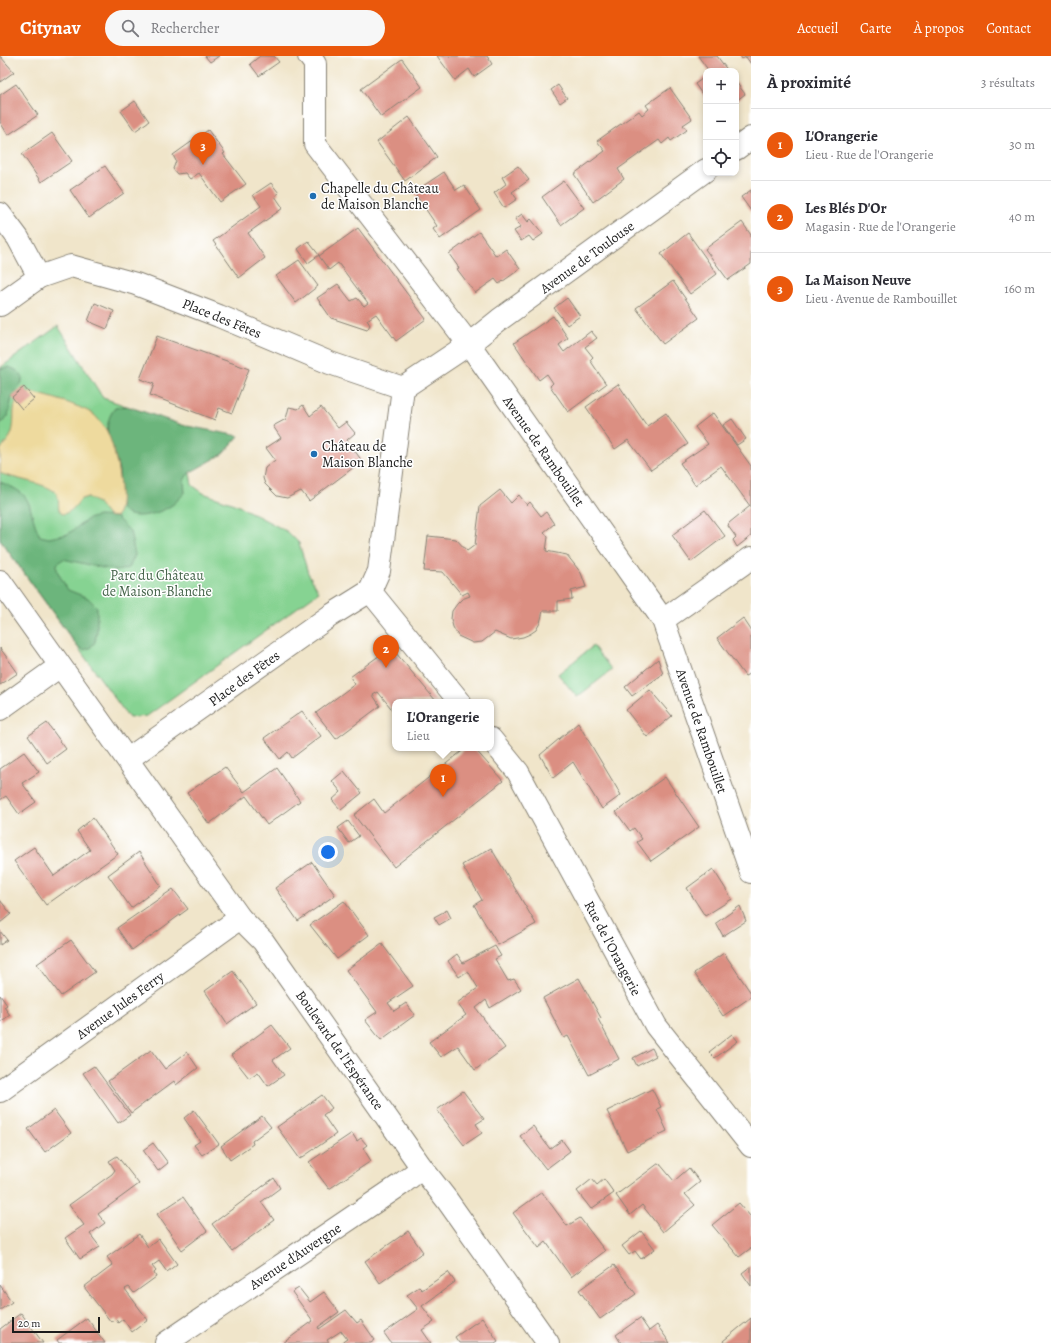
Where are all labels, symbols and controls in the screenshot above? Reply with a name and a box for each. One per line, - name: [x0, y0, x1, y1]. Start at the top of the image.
- search box: [105, 10, 385, 46]
- text: Citynav: [20, 15, 81, 41]
- icon: search: [119, 17, 141, 39]
- text: Rechercher: [151, 18, 219, 38]
- text: Accueil: [797, 19, 838, 38]
- text: Carte: [860, 19, 892, 38]
- text: À propos: [914, 19, 964, 38]
- text: Contact: [986, 19, 1031, 38]
- map controls: [703, 68, 739, 176]
- button: +: [703, 68, 739, 104]
- text: À proximité: [767, 71, 851, 94]
- text: 3 résultats: [981, 74, 1035, 91]
- button: −: [703, 104, 739, 140]
- text: L'Orangerie: [805, 126, 878, 146]
- pin: 3: [190, 132, 216, 165]
- text: 1: [778, 136, 782, 153]
- text: 30 m: [1009, 136, 1035, 153]
- button: locate: [703, 140, 739, 176]
- text: Lieu · Rue de l'Orangerie: [805, 146, 934, 163]
- place label: Chapelle du Château de Maison Blanche: [321, 179, 439, 214]
- marker: Chapelle du Château de Maison Blanche: [308, 191, 318, 201]
- text: Les Blés D'Or: [805, 198, 887, 218]
- text: 2: [777, 208, 783, 225]
- text: 40 m: [1009, 208, 1035, 225]
- street label: Avenue de Toulouse: [535, 217, 638, 299]
- text: Magasin · Rue de l'Orangerie: [805, 218, 956, 235]
- text: La Maison Neuve: [805, 270, 911, 290]
- text: 3: [777, 280, 783, 297]
- text: 160 m: [1004, 280, 1035, 297]
- text: Lieu · Avenue de Rambouillet: [805, 290, 957, 307]
- street label: Place des Fêtes: [179, 294, 264, 343]
- street label: Avenue de Rambouillet: [498, 391, 589, 511]
- place label: Château de Maison Blanche: [322, 437, 413, 472]
- marker: Château de Maison Blanche: [309, 449, 319, 459]
- park label: Parc du Château de Maison-Blanche: [102, 566, 212, 601]
- pin: 2: [373, 635, 399, 668]
- street label: Place des Fêtes: [205, 646, 284, 711]
- street label: Avenue de Rambouillet: [671, 665, 732, 796]
- popup: [392, 699, 494, 751]
- text: L'Orangerie: [407, 707, 479, 727]
- text: Lieu: [407, 727, 430, 744]
- pin: 1: [430, 764, 456, 797]
- your location: [318, 842, 338, 862]
- street label: Rue de l'Orangerie: [579, 897, 646, 999]
- street label: Avenue Jules Ferry: [72, 967, 169, 1044]
- street label: Boulevard de l'Espérance: [291, 987, 388, 1114]
- street label: Avenue d'Auvergne: [245, 1219, 345, 1295]
- scale bar: [12, 1315, 100, 1334]
- text: 20 m: [18, 1316, 40, 1331]

